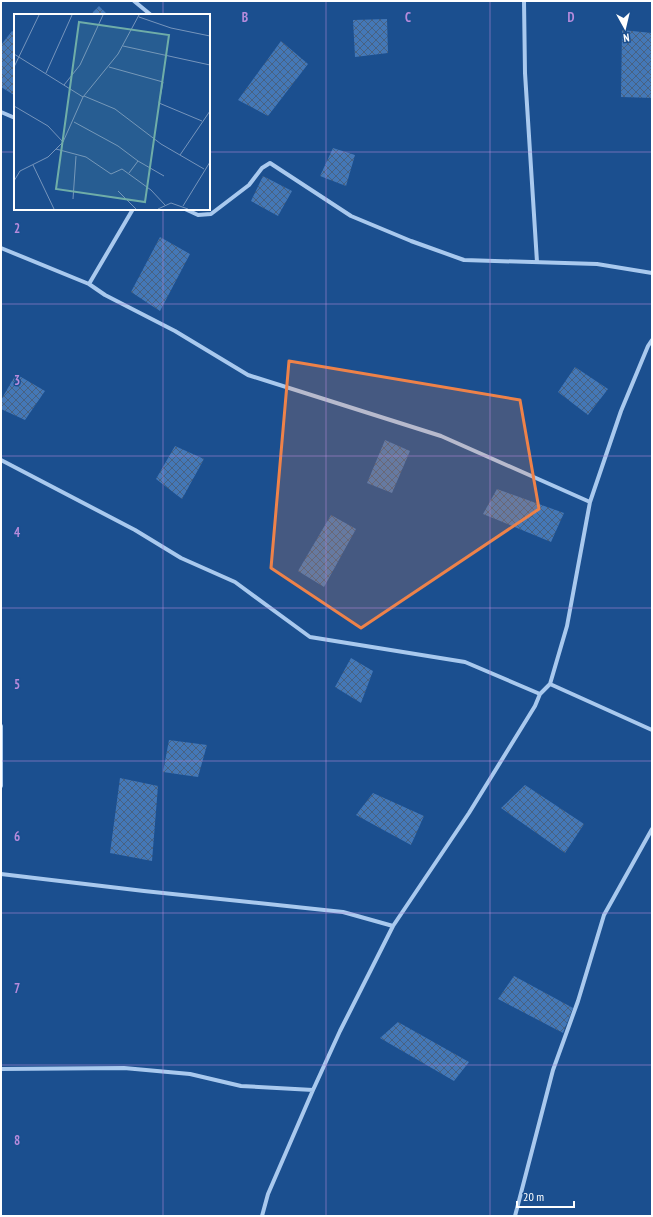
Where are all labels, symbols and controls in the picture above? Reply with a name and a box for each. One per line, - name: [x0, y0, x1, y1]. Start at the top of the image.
- north arrow: [605, 8, 645, 48]
- text: B: [242, 9, 248, 26]
- text: C: [405, 9, 411, 26]
- text: D: [568, 9, 575, 26]
- inset map: [14, 14, 210, 210]
- text: N: [622, 31, 630, 45]
- text: 2: [14, 220, 20, 237]
- text: 3: [14, 372, 20, 389]
- text: 4: [14, 524, 21, 541]
- text: 5: [14, 676, 20, 693]
- text: 6: [14, 828, 20, 845]
- text: 7: [14, 980, 20, 997]
- text: 8: [14, 1132, 20, 1149]
- scale bar: [517, 1183, 574, 1209]
- text: 20 m: [523, 1189, 544, 1204]

